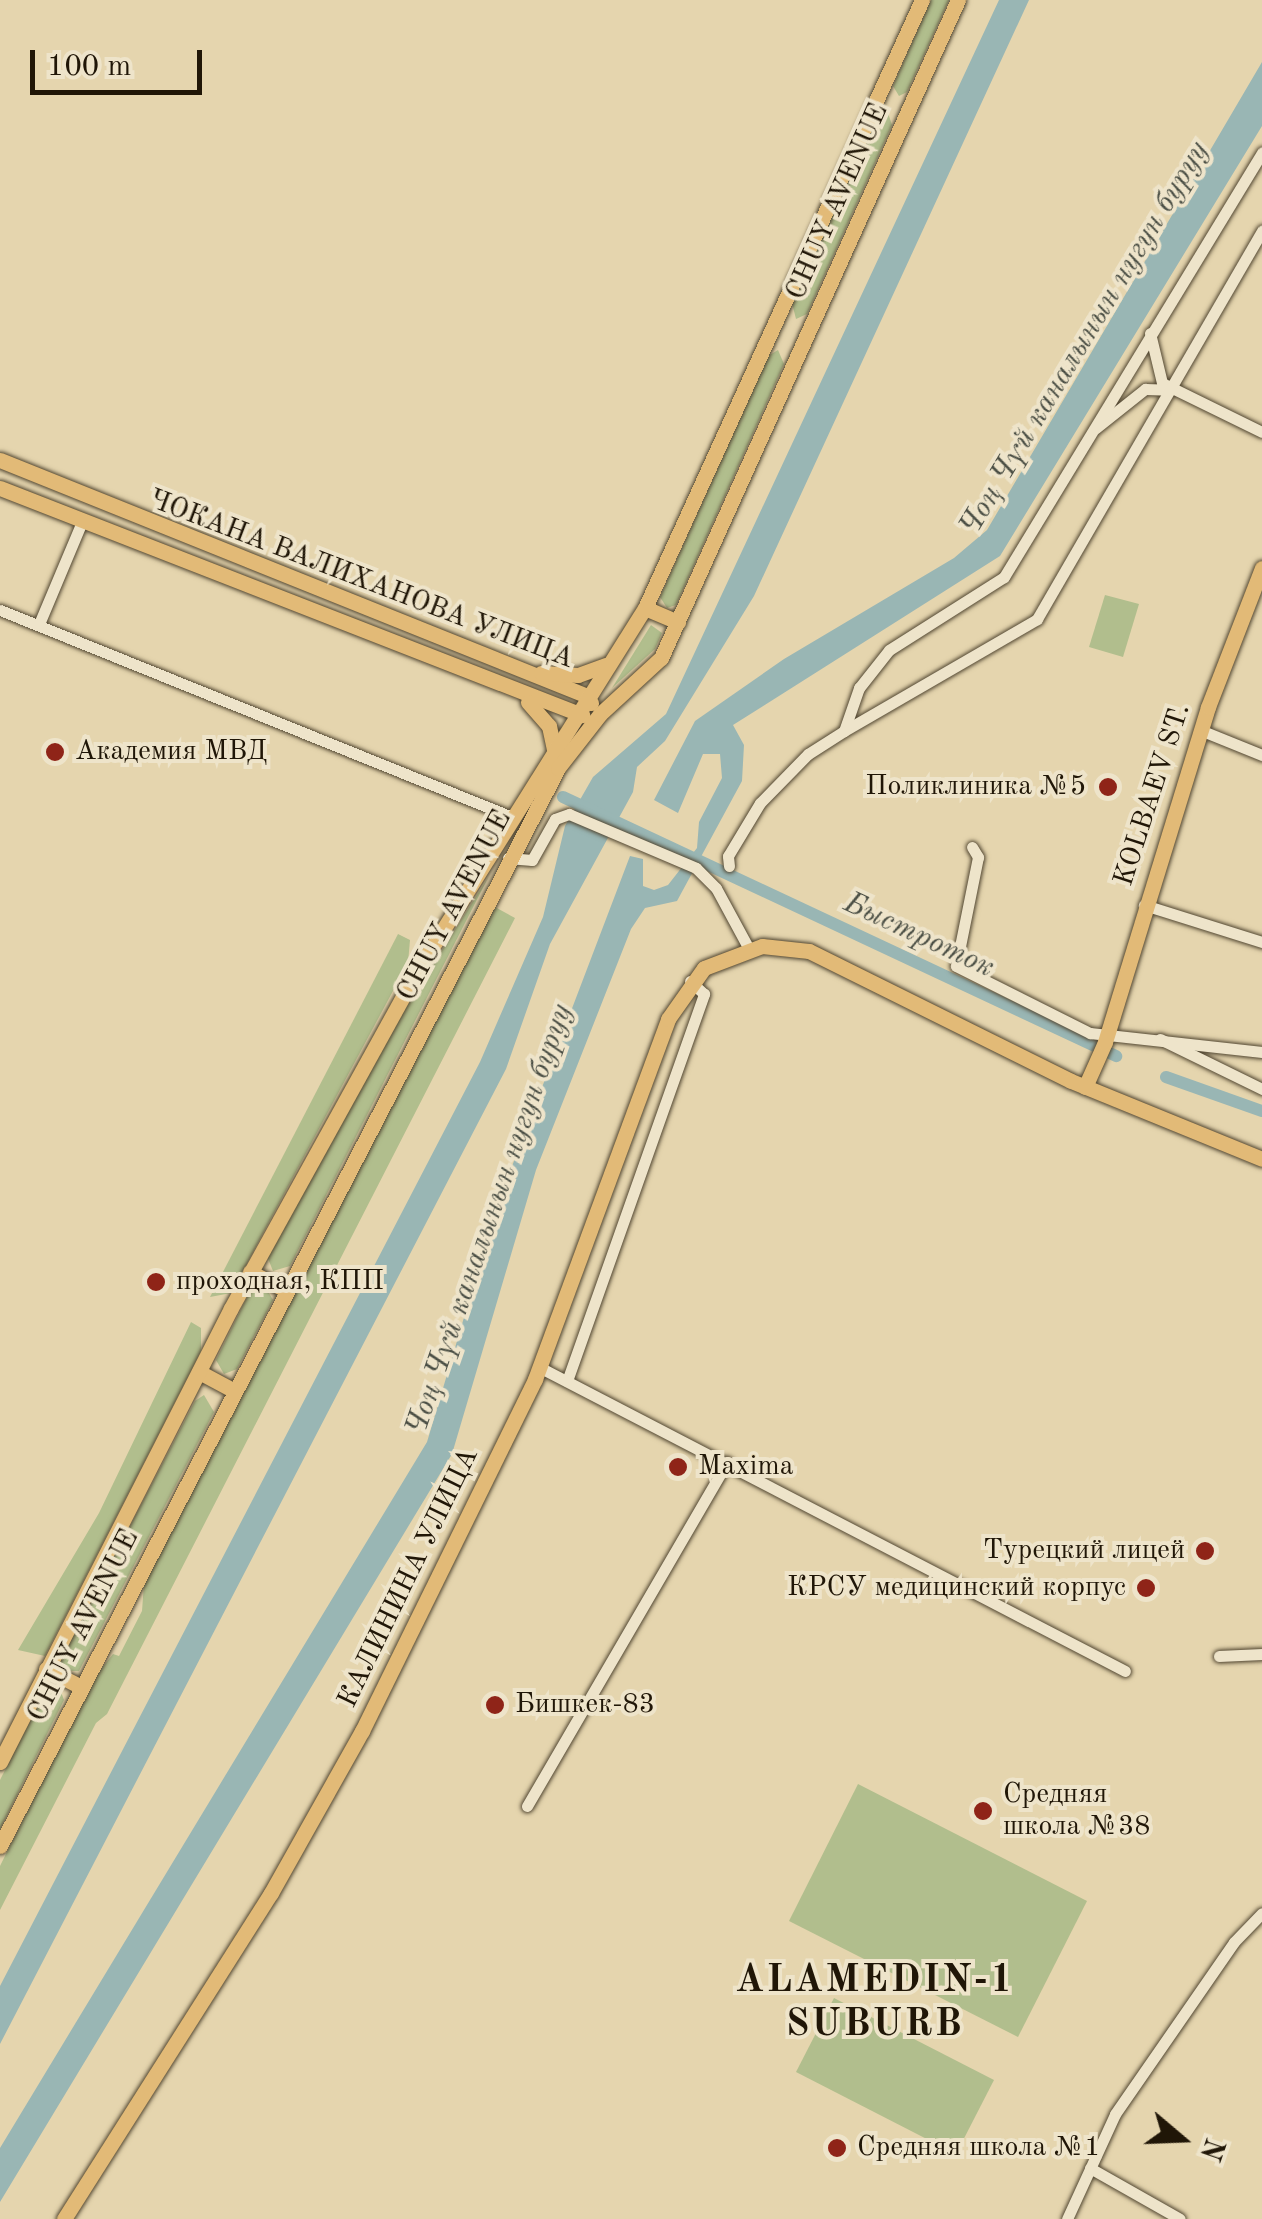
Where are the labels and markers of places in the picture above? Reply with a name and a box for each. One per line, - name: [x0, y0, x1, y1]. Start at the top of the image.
- place label: Академия МВД: [75, 735, 267, 769]
- marker: Академия МВД: [44, 741, 66, 763]
- place label: Поликлиника №5: [865, 770, 1086, 804]
- marker: Поликлиника №5: [1095, 774, 1121, 800]
- place label: проходная, КПП: [176, 1265, 384, 1299]
- marker: проходная, КПП: [145, 1271, 167, 1293]
- place label: Maxima: [698, 1450, 793, 1484]
- marker: Maxima: [667, 1456, 689, 1478]
- place label: Турецкий лицей: [983, 1534, 1185, 1568]
- marker: Турецкий лицей: [1194, 1540, 1216, 1562]
- place label: КРСУ медицинский корпус: [787, 1571, 1126, 1605]
- marker: КРСУ медицинский корпус: [1135, 1577, 1157, 1599]
- place label: Бишкек-83: [515, 1688, 655, 1722]
- marker: Бишкек-83: [484, 1694, 506, 1716]
- place label: Средняя школа №38: [1003, 1778, 1150, 1844]
- marker: Средняя школа №38: [972, 1800, 994, 1822]
- place label: Средняя школа №1: [857, 2131, 1100, 2165]
- marker: Средняя школа №1: [826, 2137, 848, 2159]

